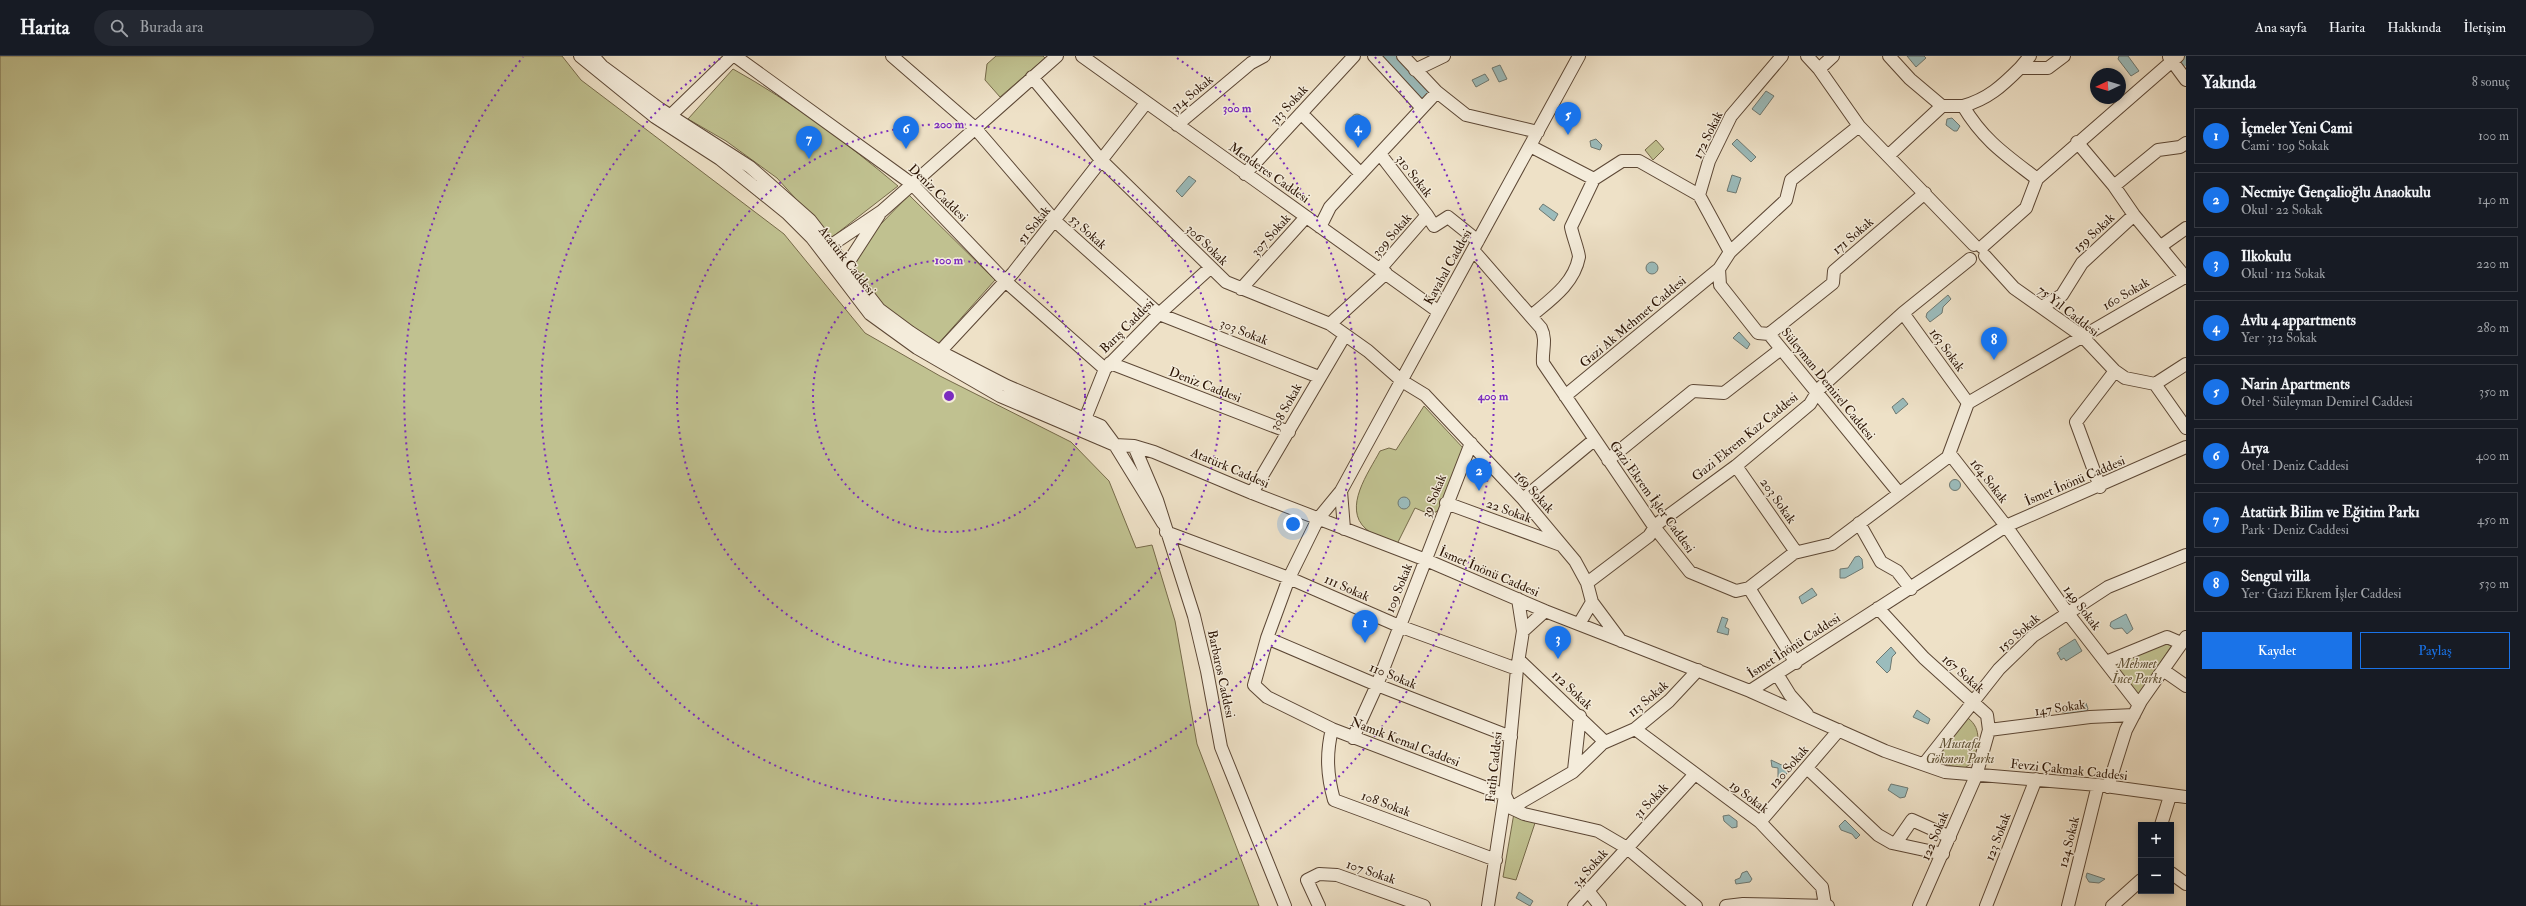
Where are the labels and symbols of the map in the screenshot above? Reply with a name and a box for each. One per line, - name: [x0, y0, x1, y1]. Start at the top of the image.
- north arrow: [2090, 68, 2126, 104]
- street label: 314 Sokak: [1168, 71, 1217, 116]
- street label: 313 Sokak: [1267, 81, 1312, 128]
- text: 300 m: [1223, 101, 1252, 116]
- pin: 5: [1555, 102, 1581, 135]
- street label: 172 Sokak: [1690, 108, 1727, 161]
- pin: 4: [1345, 115, 1371, 148]
- pin: 6: [893, 116, 919, 149]
- text: 200 m: [934, 117, 965, 132]
- pin: 7: [796, 126, 822, 159]
- street label: Menderes Caddesi: [1226, 139, 1313, 207]
- street label: 310 Sokak: [1392, 151, 1436, 201]
- street label: Deniz Caddesi: [905, 161, 971, 226]
- street label: 51 Sokak: [1014, 202, 1055, 247]
- street label: 309 Sokak: [1369, 209, 1416, 260]
- street label: 159 Sokak: [2070, 209, 2119, 256]
- street label: 307 Sokak: [1248, 210, 1295, 259]
- street label: 53 Sokak: [1066, 211, 1110, 253]
- street label: 171 Sokak: [1829, 213, 1877, 258]
- street label: 306 Sokak: [1183, 221, 1232, 269]
- street label: Atatürk Caddesi: [814, 222, 879, 299]
- street label: Kayabal Caddesi: [1421, 226, 1477, 308]
- text: 100 m: [935, 253, 964, 268]
- street label: Gazi Ak Mehmet Caddesi: [1577, 272, 1690, 371]
- street label: 160 Sokak: [2100, 274, 2153, 314]
- street label: 75 Yıl Caddesi: [2034, 282, 2102, 340]
- street label: Barış Caddesi: [1096, 295, 1158, 357]
- street label: 303 Sokak: [1218, 315, 1271, 349]
- street label: Süleyman Demirel Caddesi: [1777, 325, 1879, 444]
- street label: 163 Sokak: [1926, 325, 1969, 376]
- pin: 8: [1981, 327, 2007, 360]
- street label: Deniz Caddesi: [1167, 364, 1244, 406]
- street label: 308 Sokak: [1266, 380, 1306, 433]
- centre of rings: [942, 389, 956, 403]
- text: 400 m: [1477, 389, 1509, 404]
- street label: Gazi Ekrem Kaz Caddesi: [1689, 389, 1802, 485]
- street label: Gazi Ekrem İşler Caddesi: [1606, 437, 1699, 556]
- street label: Atatürk Caddesi: [1188, 444, 1272, 492]
- street label: İsmet İnönü Caddesi: [2022, 452, 2128, 509]
- street label: 164 Sokak: [1967, 456, 2012, 507]
- pin: 2: [1466, 458, 1492, 491]
- street label: 169 Sokak: [1511, 467, 1558, 517]
- street label: 39 Sokak: [1418, 471, 1450, 520]
- street label: 203 Sokak: [1757, 475, 1800, 528]
- street label: 22 Sokak: [1484, 495, 1535, 527]
- your location: [1283, 514, 1303, 534]
- street label: İsmet İnönü Caddesi: [1436, 543, 1542, 601]
- street label: 109 Sokak: [1382, 560, 1416, 615]
- street label: 111 Sokak: [1322, 571, 1373, 605]
- street label: 149 Sokak: [2060, 582, 2105, 634]
- street label: İsmet İnönü Caddesi: [1744, 609, 1844, 682]
- pin: 1: [1352, 610, 1378, 643]
- street label: 150 Sokak: [1995, 610, 2044, 656]
- pin: 3: [1545, 626, 1571, 659]
- street label: Barbaros Caddesi: [1204, 628, 1238, 720]
- street label: 167 Sokak: [1939, 651, 1988, 697]
- park label: Mehmet İnce Parkı: [2111, 656, 2162, 687]
- street label: 110 Sokak: [1367, 659, 1420, 693]
- street label: 112 Sokak: [1548, 667, 1596, 713]
- street label: 113 Sokak: [1624, 677, 1672, 721]
- street label: 147 Sokak: [2034, 696, 2087, 719]
- street label: Namık Kemal Caddesi: [1348, 714, 1463, 770]
- street label: Fatih Caddesi: [1482, 730, 1506, 803]
- park label: Mustafa Gökmen Parkı: [1926, 736, 1995, 767]
- street label: 120 Sokak: [1766, 742, 1813, 792]
- street label: Fevzi Çakmak Caddesi: [2010, 756, 2129, 784]
- street label: 19 Sokak: [1726, 777, 1772, 817]
- street label: 31 Sokak: [1630, 779, 1672, 822]
- street label: 108 Sokak: [1359, 788, 1414, 821]
- street label: 122 Sokak: [1918, 808, 1953, 863]
- street label: 123 Sokak: [1982, 810, 2015, 863]
- street label: 124 Sokak: [2055, 814, 2083, 869]
- street label: 34 Sokak: [1569, 845, 1612, 890]
- street label: 107 Sokak: [1344, 856, 1398, 888]

